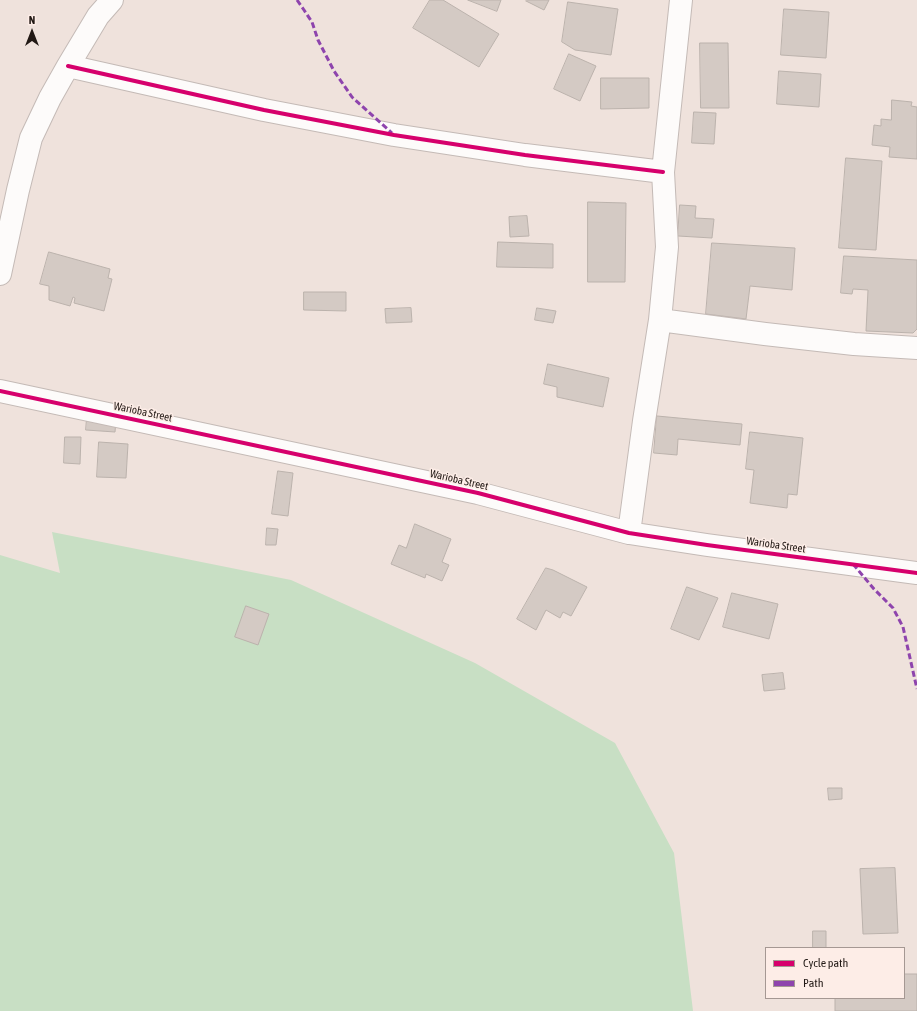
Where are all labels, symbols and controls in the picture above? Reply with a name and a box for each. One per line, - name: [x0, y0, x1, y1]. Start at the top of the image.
- north arrow: [12, 12, 52, 52]
- text: N: [29, 14, 35, 26]
- street label: Warioba Street: [112, 399, 174, 425]
- street label: Warioba Street: [428, 467, 490, 493]
- street label: Warioba Street: [746, 534, 806, 556]
- legend: [765, 947, 905, 999]
- text: Cycle path: [803, 956, 848, 970]
- text: Path: [803, 976, 824, 990]

